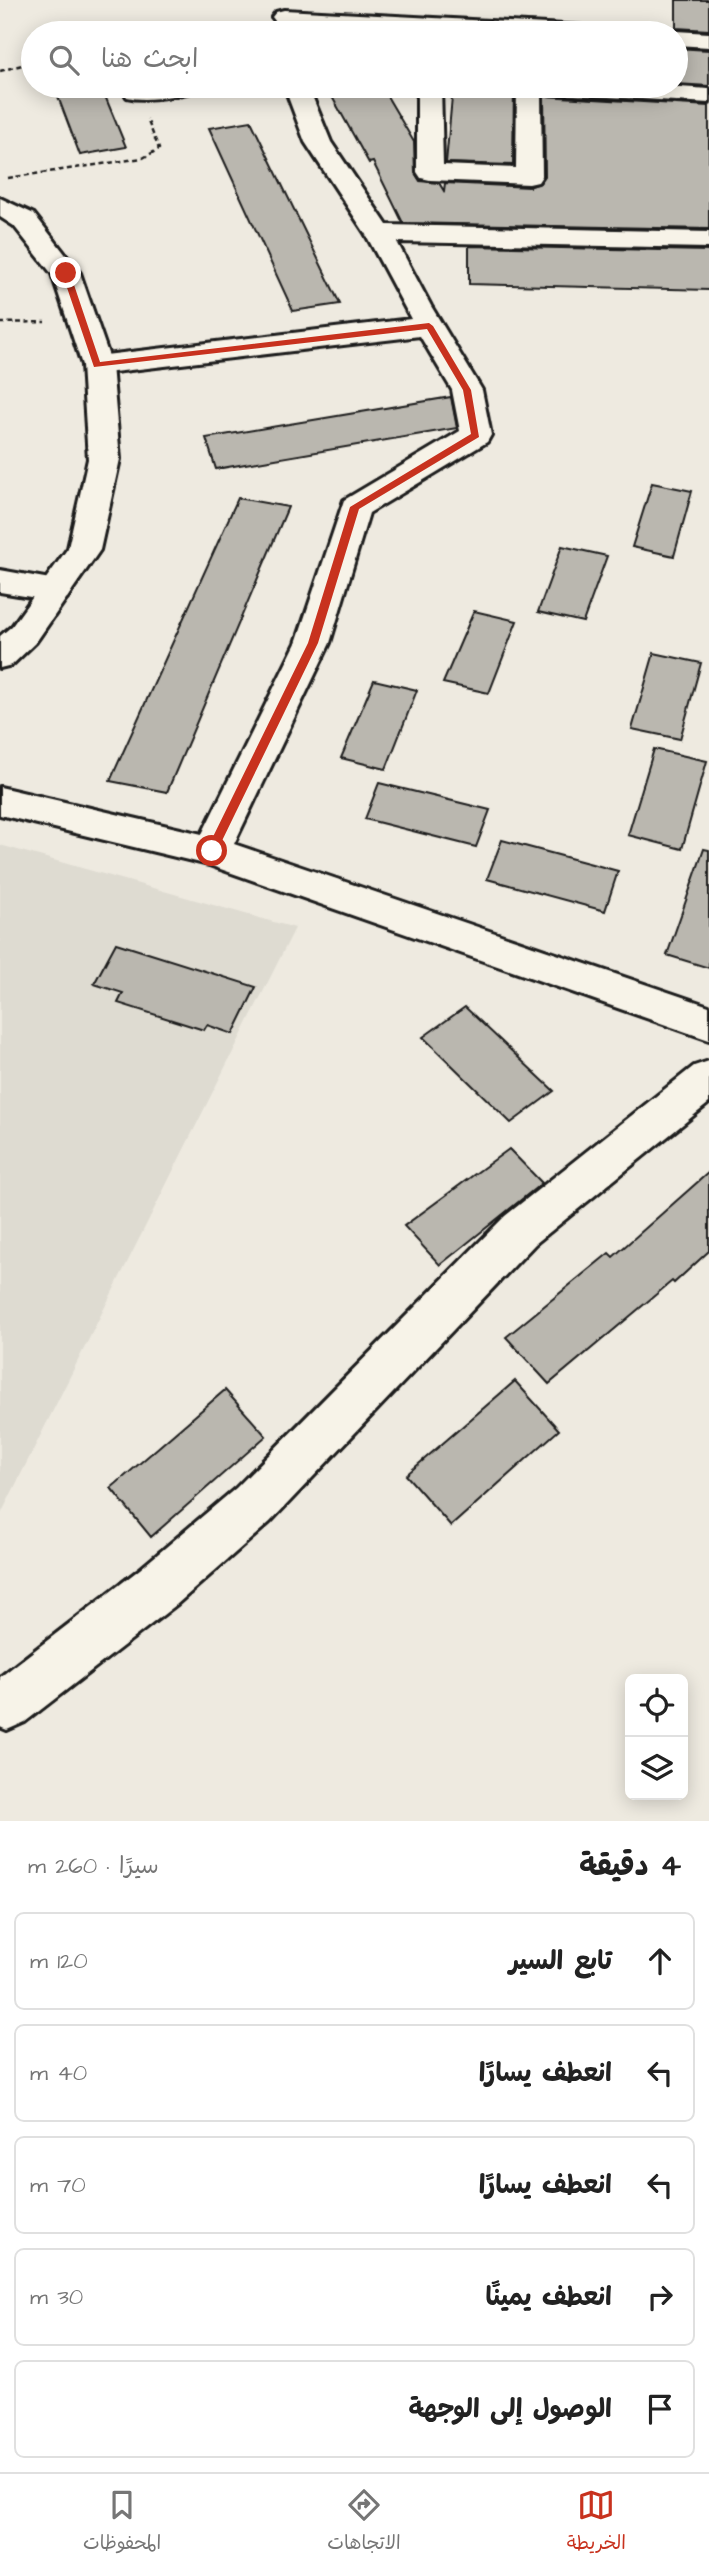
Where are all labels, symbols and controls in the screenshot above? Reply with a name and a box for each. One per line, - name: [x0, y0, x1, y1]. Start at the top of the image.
- search box: [21, 21, 688, 98]
- icon: search: [45, 41, 83, 79]
- text: ابحث هنا: [101, 41, 198, 77]
- route end: [50, 257, 81, 288]
- route start: [196, 835, 227, 866]
- map controls: [625, 1674, 688, 1800]
- button: locate: [625, 1674, 688, 1737]
- button: layers: [625, 1737, 688, 1800]
- text: 4 دقيقة: [579, 1845, 681, 1887]
- text: سيرًا · 260 m: [28, 1850, 159, 1882]
- icon: ahead: [641, 1942, 679, 1980]
- text: تابع السير: [509, 1943, 612, 1979]
- text: 120 m: [30, 1945, 88, 1977]
- icon: left: [641, 2054, 679, 2092]
- text: انعطف يسارًا: [479, 2055, 612, 2091]
- text: 40 m: [30, 2057, 87, 2089]
- icon: left: [641, 2166, 679, 2204]
- text: انعطف يسارًا: [479, 2167, 612, 2203]
- text: 70 m: [30, 2169, 86, 2201]
- icon: right: [641, 2278, 679, 2316]
- text: انعطف يمينًا: [485, 2279, 612, 2315]
- text: 30 m: [30, 2281, 83, 2313]
- icon: arrive: [641, 2390, 679, 2428]
- text: الوصول إلى الوجهة: [408, 2391, 612, 2427]
- tab: المحفوظات: [83, 2486, 161, 2559]
- tab: الاتجاهات: [327, 2486, 401, 2559]
- tab: الخريطة: [567, 2486, 626, 2559]

